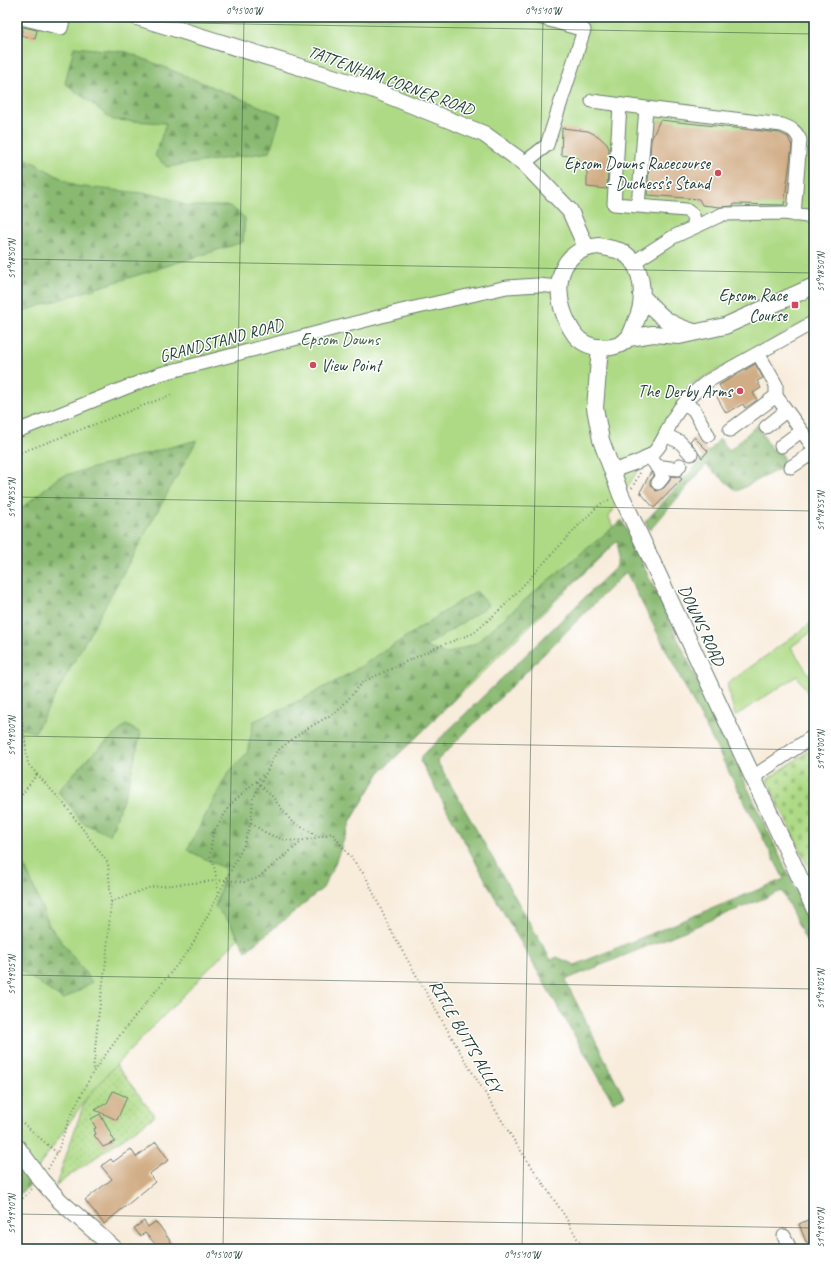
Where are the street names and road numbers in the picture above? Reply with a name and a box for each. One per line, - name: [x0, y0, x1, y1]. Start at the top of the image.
- street label: TATTENHAM CORNER ROAD: [305, 41, 479, 121]
- street label: GRANDSTAND ROAD: [157, 313, 287, 367]
- street label: DOWNS ROAD: [674, 581, 730, 671]
- street label: RIFLE BUTTS ALLEY: [425, 976, 508, 1099]

